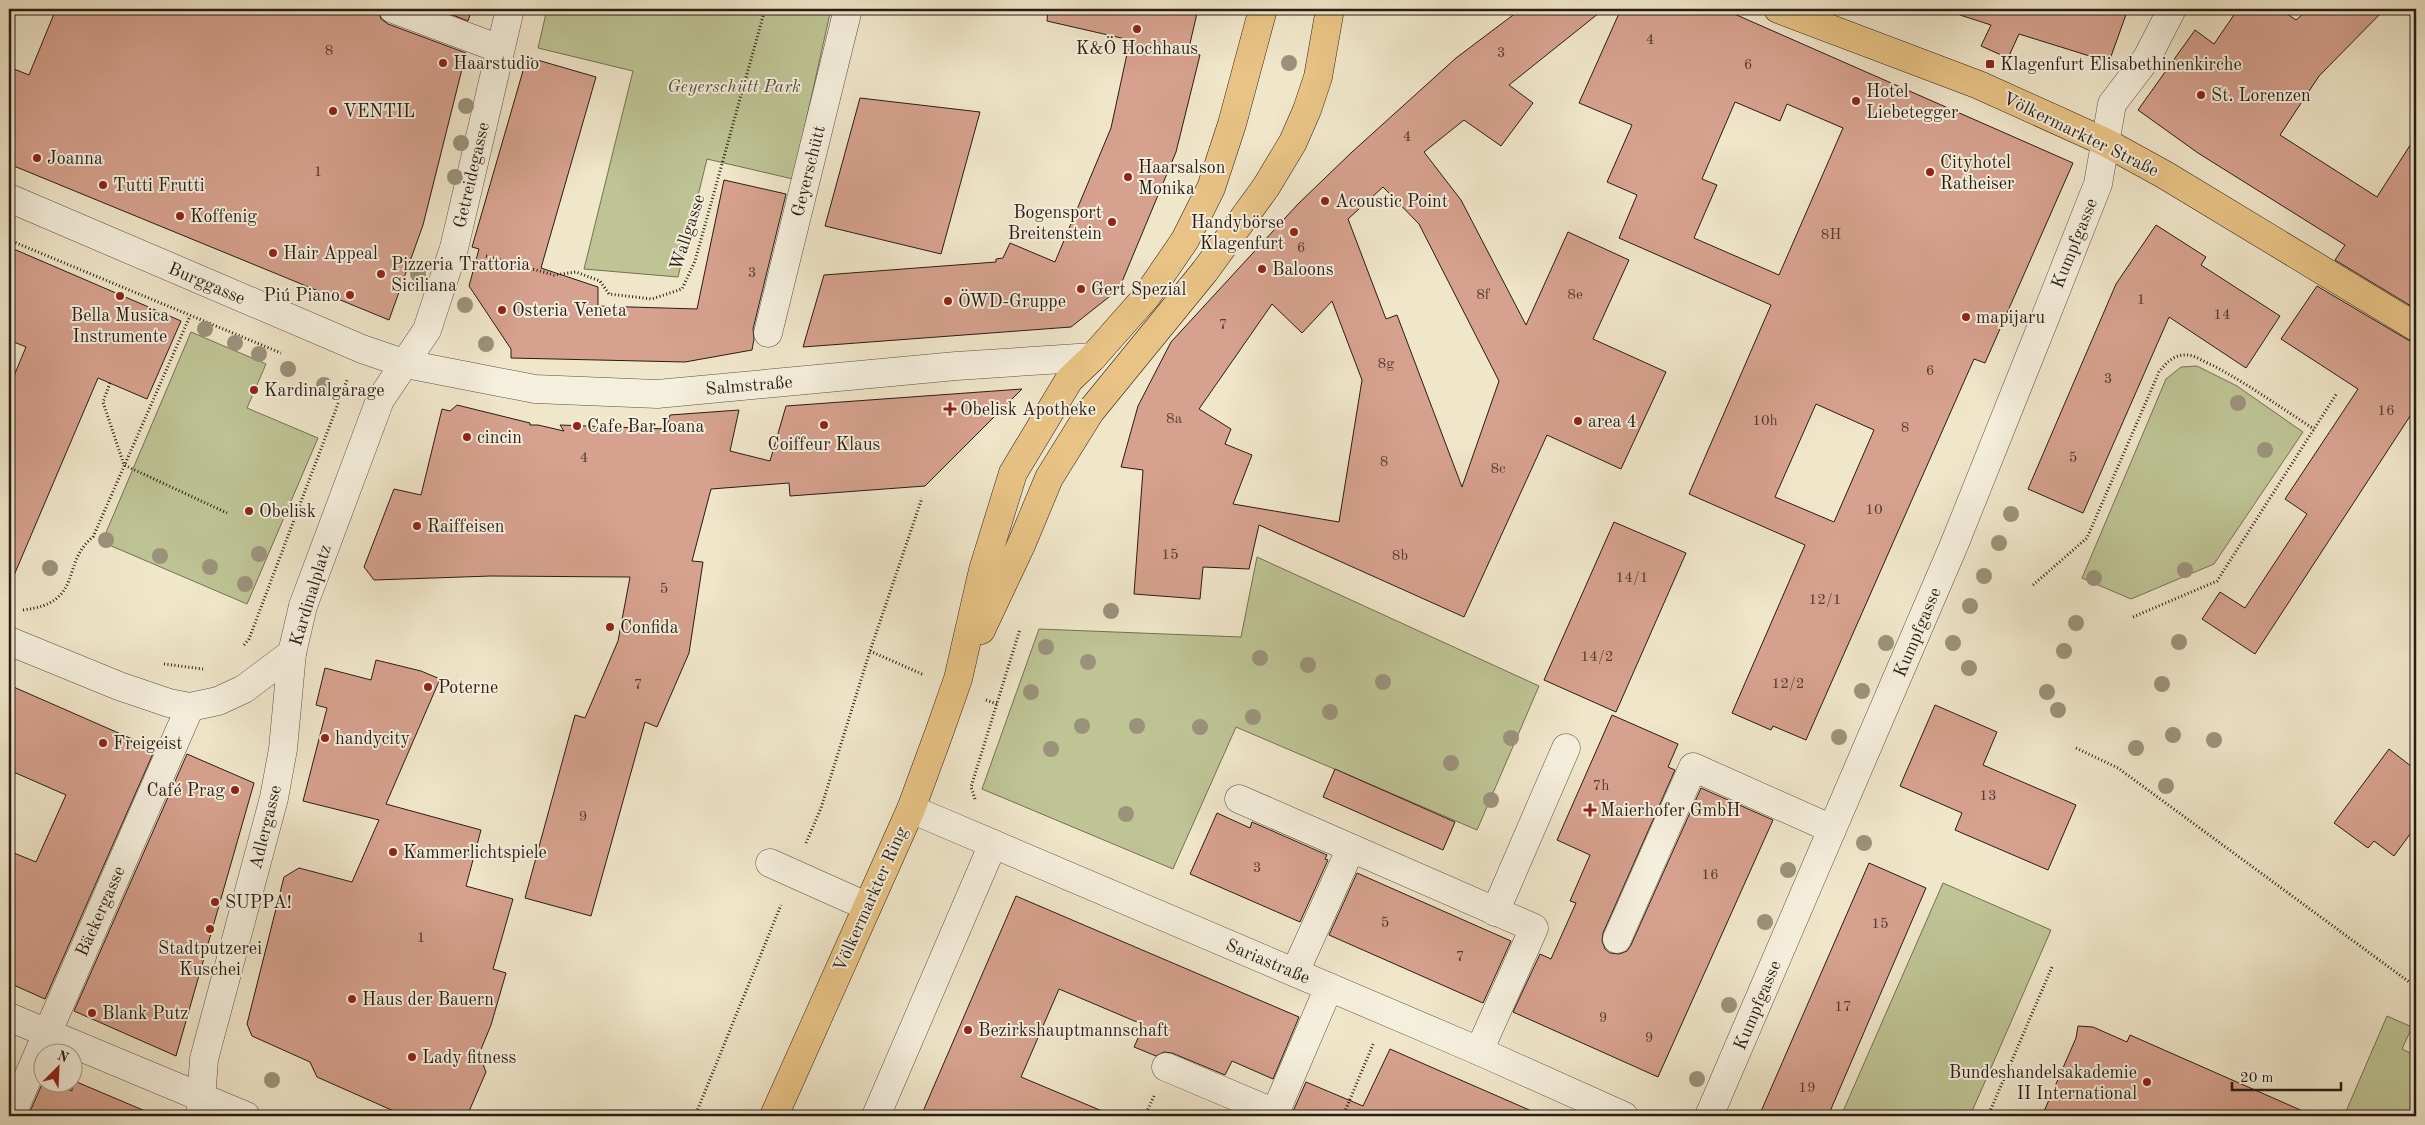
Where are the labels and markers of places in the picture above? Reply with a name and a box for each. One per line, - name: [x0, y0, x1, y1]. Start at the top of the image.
- marker: K&Ö Hochhaus: [1131, 23, 1143, 35]
- place label: K&Ö Hochhaus: [1076, 36, 1198, 58]
- place label: Haarstudio: [453, 55, 539, 73]
- place label: Klagenfurt Elisabethinenkirche: [2000, 56, 2242, 74]
- marker: Haarstudio: [437, 57, 449, 69]
- marker: Klagenfurt Elisabethinenkirche: [1984, 58, 1996, 70]
- place label: Hotel Liebetegger: [1866, 83, 1959, 122]
- place label: St. Lorenzen: [2211, 87, 2311, 105]
- marker: St. Lorenzen: [2195, 89, 2207, 101]
- marker: Hotel Liebetegger: [1850, 95, 1862, 107]
- place label: VENTIL: [343, 103, 415, 121]
- marker: VENTIL: [327, 105, 339, 117]
- place label: Joanna: [47, 150, 103, 168]
- marker: Joanna: [31, 152, 43, 164]
- place label: Cityhotel Ratheiser: [1940, 154, 2015, 193]
- place label: Haarsalson Monika: [1138, 159, 1226, 198]
- marker: Cityhotel Ratheiser: [1924, 166, 1936, 178]
- marker: Haarsalson Monika: [1122, 171, 1134, 183]
- place label: Tutti Frutti: [113, 177, 205, 195]
- marker: Tutti Frutti: [97, 179, 109, 191]
- place label: Acoustic Point: [1335, 193, 1448, 211]
- marker: Acoustic Point: [1319, 195, 1331, 207]
- place label: Bogensport Breitenstein: [1008, 204, 1102, 243]
- place label: Koffenig: [190, 208, 257, 226]
- marker: Koffenig: [174, 210, 186, 222]
- place label: Handybörse Klagenfurt: [1191, 214, 1284, 253]
- marker: Bogensport Breitenstein: [1106, 216, 1118, 228]
- marker: Handybörse Klagenfurt: [1288, 226, 1300, 238]
- place label: Hair Appeal: [283, 245, 378, 263]
- marker: Hair Appeal: [267, 247, 279, 259]
- place label: Pizzeria Trattoria Siciliana: [391, 256, 530, 295]
- place label: Baloons: [1272, 261, 1334, 279]
- marker: Baloons: [1256, 263, 1268, 275]
- marker: Pizzeria Trattoria Siciliana: [375, 268, 387, 280]
- place label: Gert Spezial: [1091, 281, 1186, 299]
- marker: Gert Spezial: [1075, 283, 1087, 295]
- place label: Piú Piano: [264, 287, 340, 305]
- marker: Piú Piano: [344, 289, 356, 301]
- place label: ÖWD-Gruppe: [958, 289, 1066, 311]
- marker: Bella Musica Instrumente: [114, 290, 126, 302]
- marker: ÖWD-Gruppe: [942, 295, 954, 307]
- place label: Osteria Veneta: [512, 302, 627, 320]
- marker: Osteria Veneta: [496, 304, 508, 316]
- place label: Bella Musica Instrumente: [71, 307, 169, 346]
- place label: mapijaru: [1976, 309, 2045, 327]
- marker: mapijaru: [1960, 311, 1972, 323]
- place label: Kardinalgarage: [264, 382, 385, 400]
- marker: Kardinalgarage: [248, 384, 260, 396]
- place label: Obelisk Apotheke: [960, 401, 1096, 419]
- marker: Obelisk Apotheke: [944, 403, 956, 415]
- place label: area 4: [1588, 413, 1637, 431]
- marker: area 4: [1572, 415, 1584, 427]
- place label: Cafe Bar Ioana: [587, 418, 705, 436]
- marker: Coiffeur Klaus: [818, 419, 830, 431]
- marker: Cafe Bar Ioana: [571, 420, 583, 432]
- place label: cincin: [477, 429, 522, 447]
- marker: cincin: [461, 431, 473, 443]
- place label: Coiffeur Klaus: [768, 436, 881, 454]
- place label: Obelisk: [259, 503, 316, 521]
- marker: Obelisk: [243, 505, 255, 517]
- place label: Raiffeisen: [427, 518, 505, 536]
- marker: Raiffeisen: [411, 520, 423, 532]
- place label: Confida: [620, 619, 679, 637]
- marker: Confida: [604, 621, 616, 633]
- place label: Poterne: [438, 679, 498, 697]
- marker: Poterne: [422, 681, 434, 693]
- place label: handycity: [335, 730, 410, 748]
- marker: handycity: [319, 732, 331, 744]
- place label: Freigeist: [113, 735, 183, 753]
- marker: Freigeist: [97, 737, 109, 749]
- place label: Café Prag: [147, 782, 225, 800]
- marker: Café Prag: [229, 784, 241, 796]
- place label: Maierhofer GmbH: [1600, 802, 1741, 820]
- marker: Maierhofer GmbH: [1584, 804, 1596, 816]
- place label: Kammerlichtspiele: [403, 844, 547, 862]
- marker: Kammerlichtspiele: [387, 846, 399, 858]
- place label: SUPPA!: [225, 894, 292, 912]
- marker: SUPPA!: [209, 896, 221, 908]
- marker: Stadtputzerei Kuschei: [204, 923, 216, 935]
- place label: Stadtputzerei Kuschei: [158, 940, 262, 979]
- place label: Haus der Bauern: [362, 991, 494, 1009]
- marker: Haus der Bauern: [346, 993, 358, 1005]
- place label: Blank Putz: [102, 1005, 188, 1023]
- marker: Blank Putz: [86, 1007, 98, 1019]
- place label: Bezirkshauptmannschaft: [978, 1022, 1169, 1040]
- marker: Bezirkshauptmannschaft: [962, 1024, 974, 1036]
- place label: Lady fitness: [422, 1049, 517, 1067]
- marker: Lady fitness: [406, 1051, 418, 1063]
- place label: Bundeshandelsakademie II International: [1949, 1064, 2137, 1103]
- marker: Bundeshandelsakademie II International: [2141, 1076, 2153, 1088]

